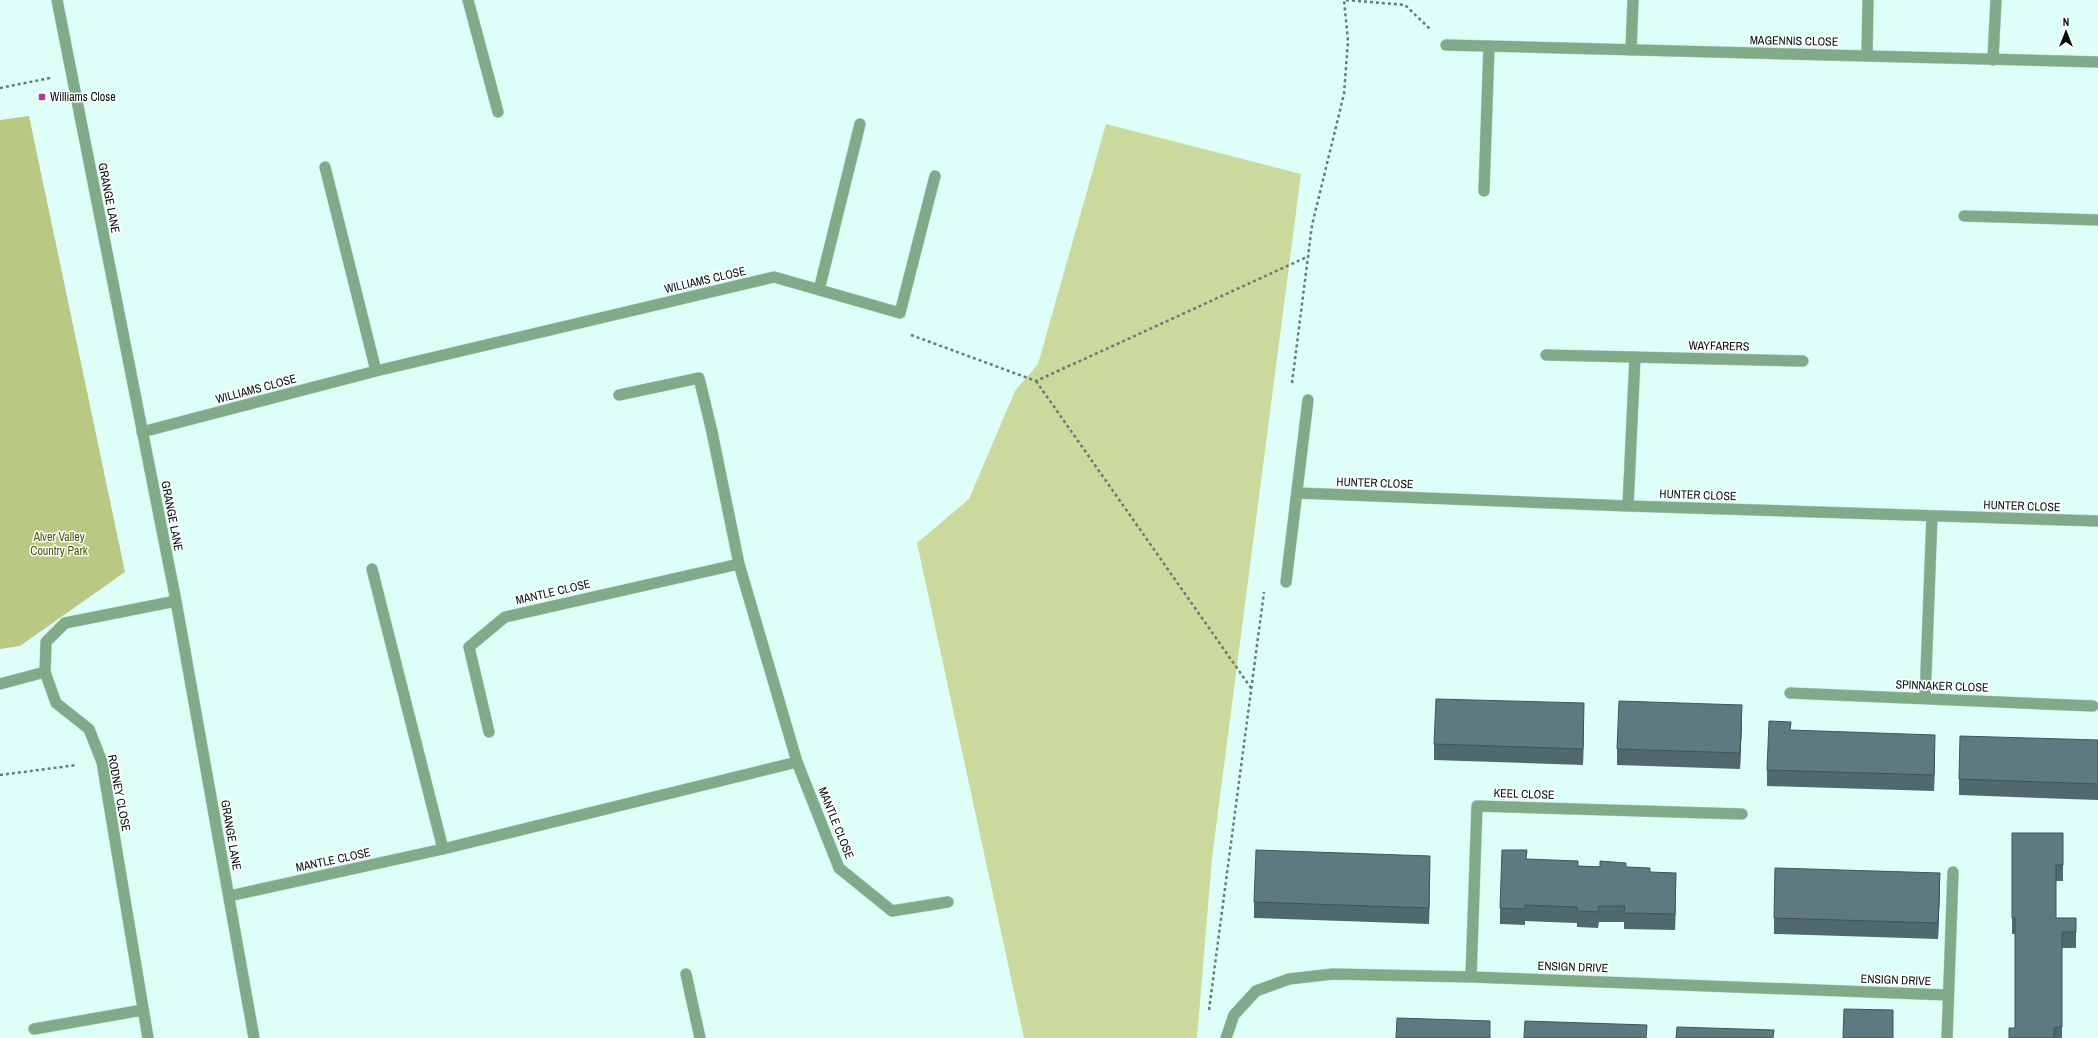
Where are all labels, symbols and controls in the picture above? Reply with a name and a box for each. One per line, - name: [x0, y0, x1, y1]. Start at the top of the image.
- north arrow: [2046, 12, 2086, 52]
- text: N: [2063, 15, 2069, 29]
- street label: MAGENNIS CLOSE: [1750, 32, 1838, 50]
- place label: Williams Close: [50, 89, 116, 105]
- marker: Williams Close: [37, 92, 47, 102]
- street label: GRANGE LANE: [94, 162, 124, 234]
- street label: WILLIAMS CLOSE: [663, 263, 747, 297]
- street label: WAYFARERS: [1689, 337, 1750, 355]
- street label: WILLIAMS CLOSE: [214, 371, 298, 407]
- street label: HUNTER CLOSE: [1336, 474, 1414, 492]
- street label: GRANGE LANE: [157, 480, 187, 552]
- street label: HUNTER CLOSE: [1659, 486, 1737, 504]
- street label: HUNTER CLOSE: [1983, 497, 2061, 515]
- park label: Alver Valley Country Park: [30, 529, 88, 559]
- street label: MANTLE CLOSE: [514, 576, 592, 608]
- street label: SPINNAKER CLOSE: [1895, 676, 1989, 696]
- street label: RODNEY CLOSE: [104, 753, 134, 833]
- street label: MANTLE CLOSE: [814, 785, 858, 861]
- street label: KEEL CLOSE: [1493, 785, 1555, 803]
- street label: GRANGE LANE: [217, 799, 245, 871]
- street label: MANTLE CLOSE: [294, 844, 372, 876]
- street label: ENSIGN DRIVE: [1537, 958, 1609, 976]
- street label: ENSIGN DRIVE: [1860, 971, 1932, 989]

